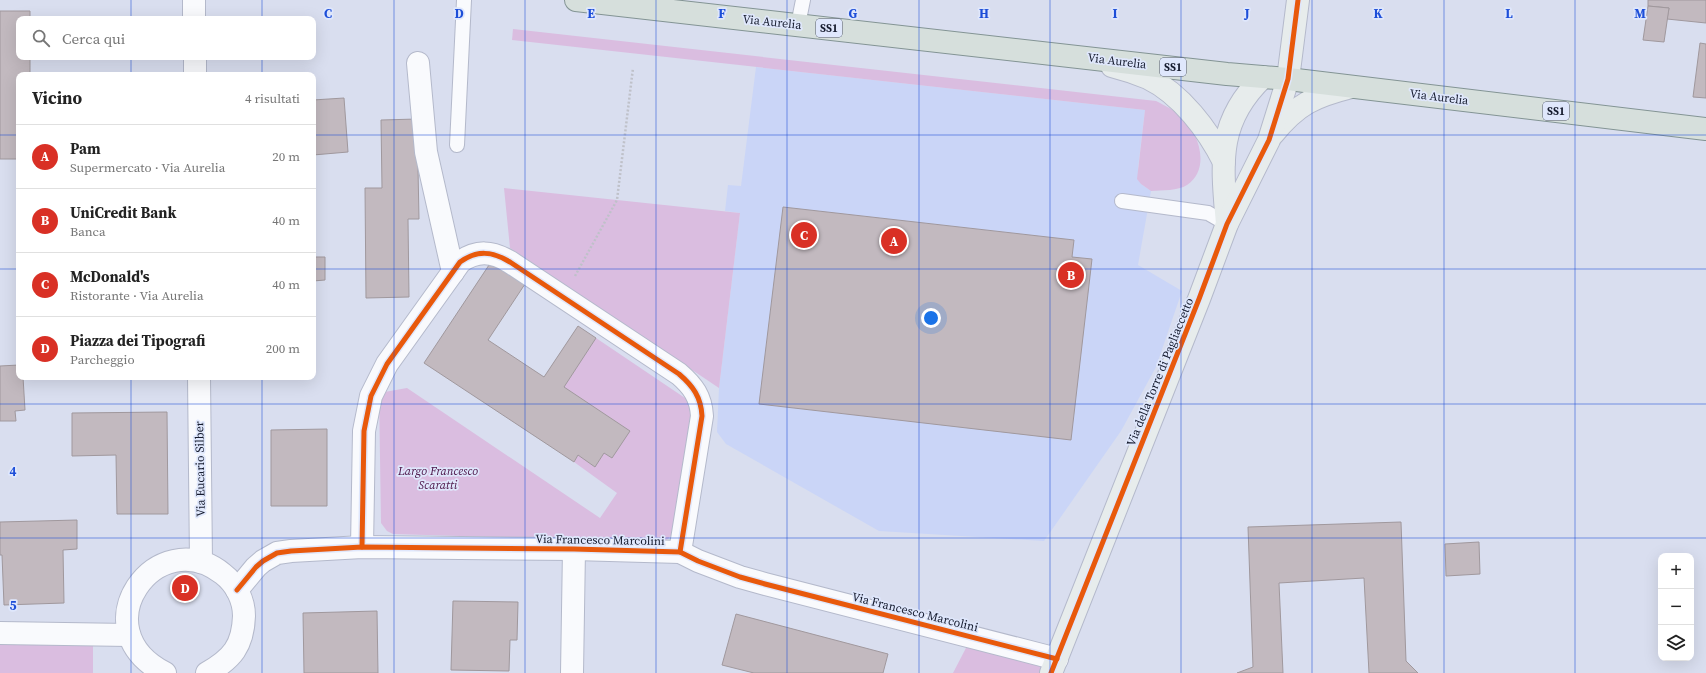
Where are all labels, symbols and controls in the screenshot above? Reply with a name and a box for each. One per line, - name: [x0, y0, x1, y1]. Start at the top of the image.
- text: C: [324, 5, 332, 22]
- text: D: [454, 5, 464, 22]
- text: E: [587, 5, 595, 22]
- text: F: [718, 5, 726, 22]
- text: G: [849, 5, 858, 22]
- text: H: [979, 5, 989, 22]
- text: I: [1112, 5, 1118, 22]
- text: J: [1243, 5, 1250, 22]
- text: K: [1373, 5, 1383, 22]
- text: L: [1505, 5, 1513, 22]
- text: M: [1634, 5, 1646, 22]
- street label: Via Aurelia: [742, 11, 803, 33]
- search box: [16, 16, 316, 60]
- road number: SS1: [816, 19, 842, 37]
- icon: search: [30, 27, 52, 49]
- text: Cerca qui: [62, 28, 125, 49]
- street label: Via Aurelia: [1087, 49, 1148, 73]
- road number: SS1: [1160, 58, 1186, 76]
- street label: Via Aurelia: [1409, 85, 1470, 109]
- text: Vicino: [32, 86, 82, 110]
- text: 4 risultati: [245, 90, 300, 107]
- road number: SS1: [1543, 102, 1569, 120]
- text: Pam: [70, 138, 101, 159]
- text: A: [41, 148, 49, 165]
- text: 20 m: [272, 148, 300, 165]
- text: Supermercato · Via Aurelia: [70, 159, 225, 176]
- text: UniCredit Bank: [70, 202, 177, 223]
- text: B: [41, 212, 49, 229]
- text: 40 m: [272, 212, 300, 229]
- pin: C: [791, 220, 817, 250]
- text: Banca: [70, 223, 106, 240]
- pin: A: [881, 226, 907, 256]
- pin: B: [1058, 260, 1084, 290]
- text: McDonald's: [70, 266, 150, 287]
- text: C: [41, 276, 49, 293]
- text: 40 m: [272, 276, 300, 293]
- text: Ristorante · Via Aurelia: [70, 287, 204, 304]
- street label: Via della Torre di Pagliaccetto: [1123, 295, 1197, 449]
- your location: [921, 308, 941, 328]
- text: Piazza dei Tipografi: [70, 330, 205, 351]
- text: D: [40, 340, 50, 357]
- text: 200 m: [266, 340, 300, 357]
- text: Parcheggio: [70, 351, 135, 368]
- street label: Via Eucario Silber: [191, 421, 209, 517]
- text: 4: [9, 463, 17, 480]
- park label: Largo Francesco Scaratti: [397, 463, 478, 493]
- street label: Via Francesco Marcolini: [535, 531, 665, 549]
- map controls: [1658, 553, 1694, 661]
- button: +: [1658, 553, 1694, 589]
- pin: D: [172, 573, 198, 603]
- street label: Via Francesco Marcolini: [850, 589, 980, 636]
- button: −: [1658, 589, 1694, 625]
- text: 5: [9, 597, 17, 614]
- button: layers: [1658, 625, 1694, 661]

